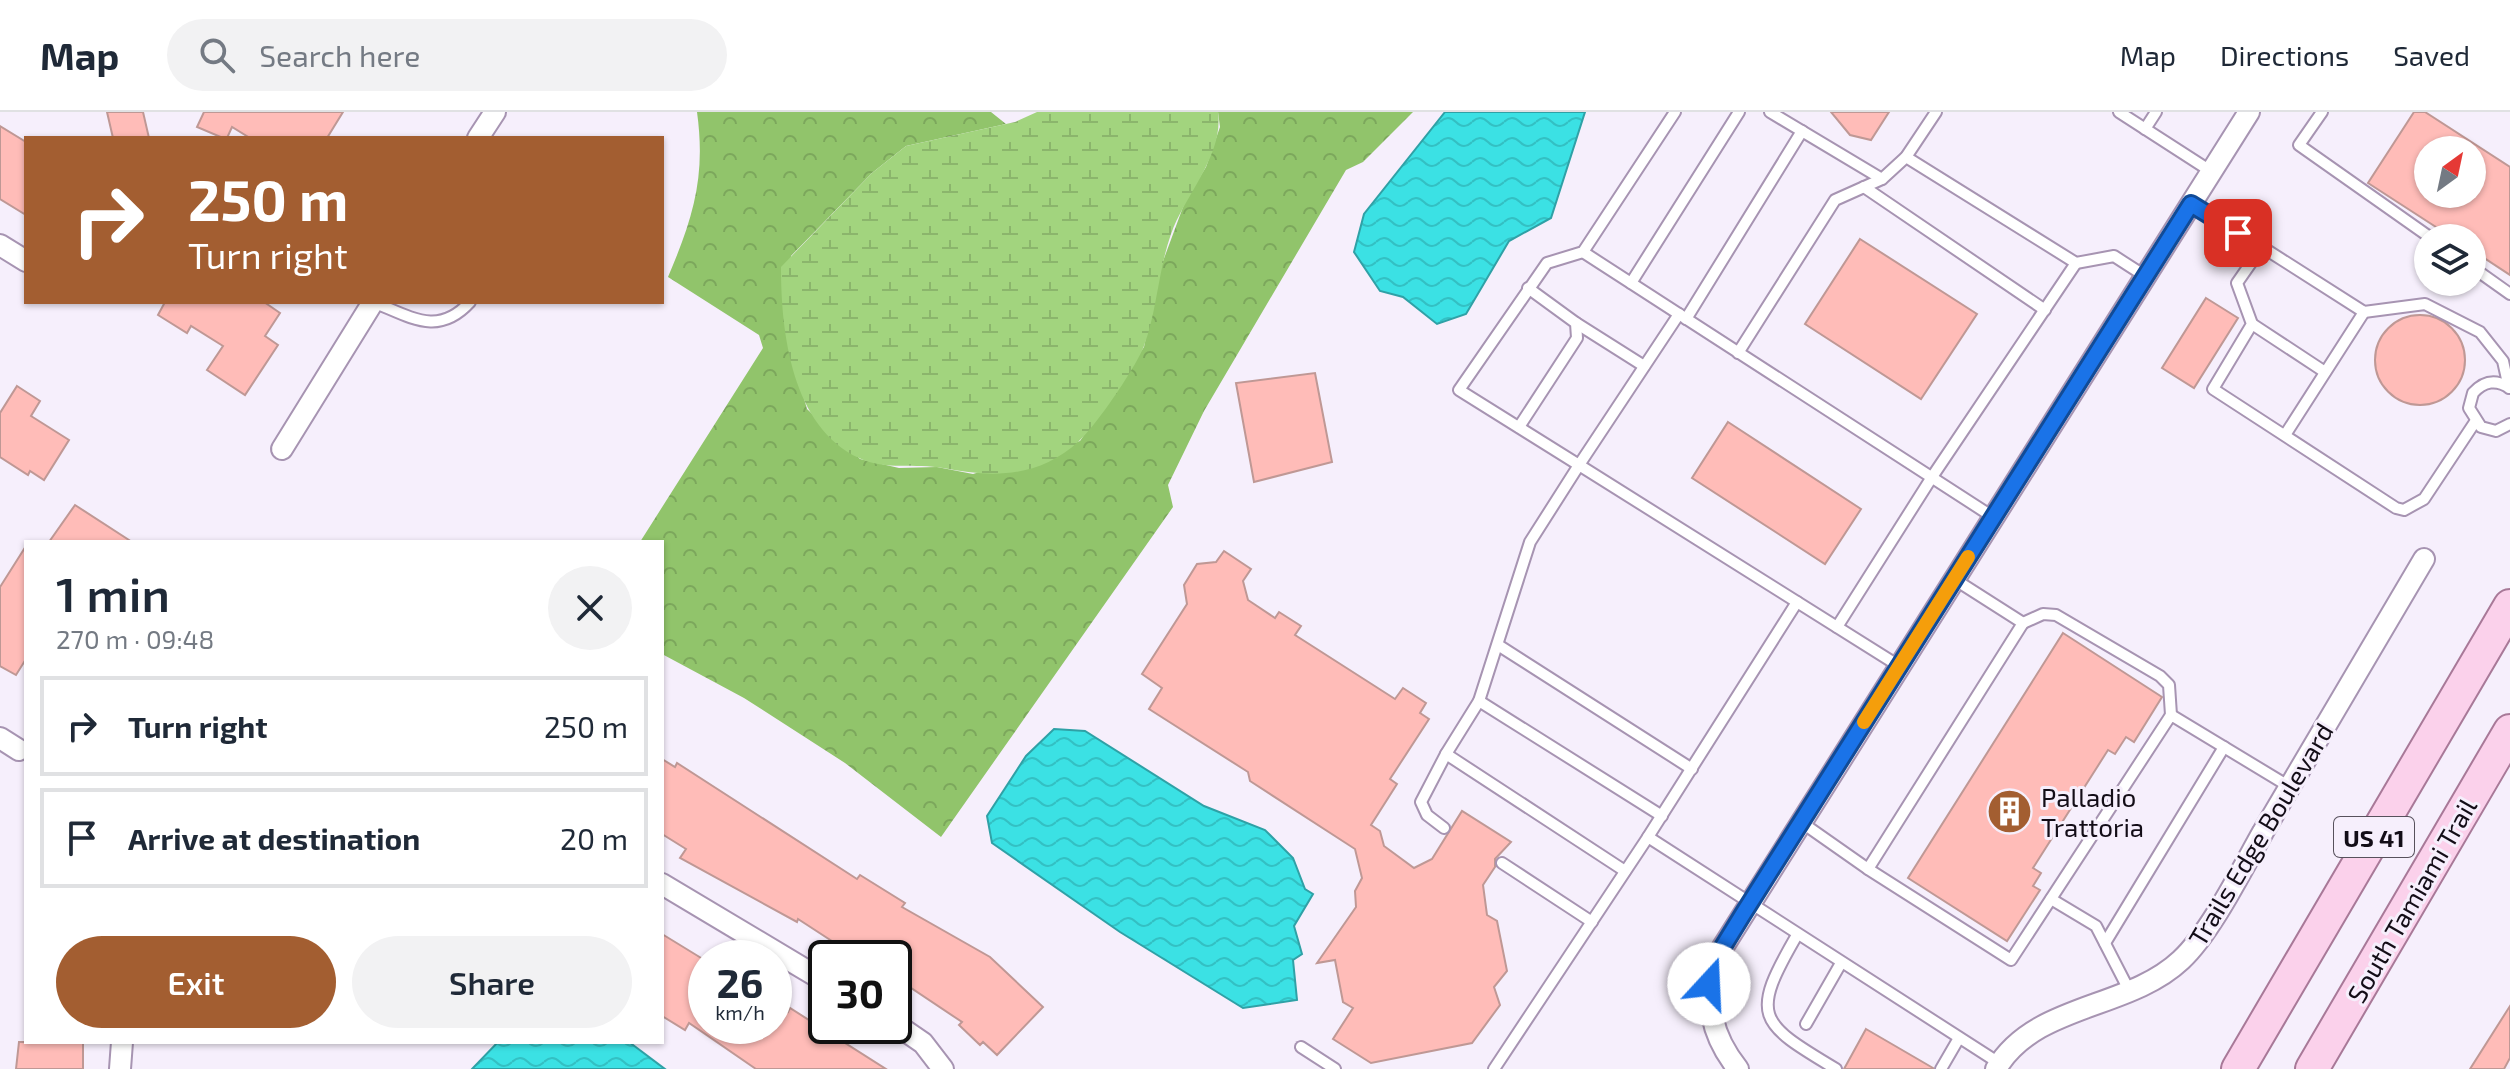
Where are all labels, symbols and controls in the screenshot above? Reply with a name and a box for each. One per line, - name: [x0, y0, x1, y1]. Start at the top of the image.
- search box: [167, 19, 727, 91]
- text: Map: [40, 32, 119, 78]
- icon: search: [195, 33, 239, 77]
- text: Search here: [259, 37, 420, 73]
- text: Map: [2120, 38, 2176, 72]
- text: Directions: [2220, 38, 2349, 72]
- text: Saved: [2393, 38, 2470, 72]
- north arrow: [2414, 136, 2486, 208]
- map controls: [2414, 136, 2486, 296]
- text: 250 m: [188, 165, 348, 232]
- icon: right: [56, 168, 160, 272]
- pin: [2204, 199, 2272, 267]
- icon: arrive: [2216, 211, 2260, 255]
- button: layers: [2414, 224, 2486, 296]
- text: Turn right: [188, 233, 348, 276]
- text: 1 min: [56, 564, 170, 622]
- button: close: [548, 566, 632, 650]
- text: 270 m · 09:48: [56, 623, 214, 654]
- icon: right: [60, 704, 104, 748]
- text: Turn right: [128, 708, 268, 744]
- text: 250 m: [544, 708, 628, 744]
- street label: Trails Edge Boulevard: [2181, 717, 2339, 951]
- place label: Palladio Trattoria: [2041, 781, 2144, 842]
- building icon: Palladio Trattoria: [1986, 787, 2034, 835]
- street label: South Tamiami Trail: [2340, 792, 2482, 1008]
- icon: arrive: [60, 816, 104, 860]
- road number: US 41: [2334, 817, 2414, 857]
- text: Arrive at destination: [128, 820, 420, 856]
- text: 20 m: [560, 820, 628, 856]
- button: Exit: [56, 936, 336, 1028]
- button: Share: [352, 936, 632, 1028]
- speed limit sign: 30: [808, 940, 912, 1044]
- position arrow: [1667, 942, 1751, 1026]
- text: 26: [717, 958, 763, 1006]
- text: km/h: [715, 1000, 765, 1024]

